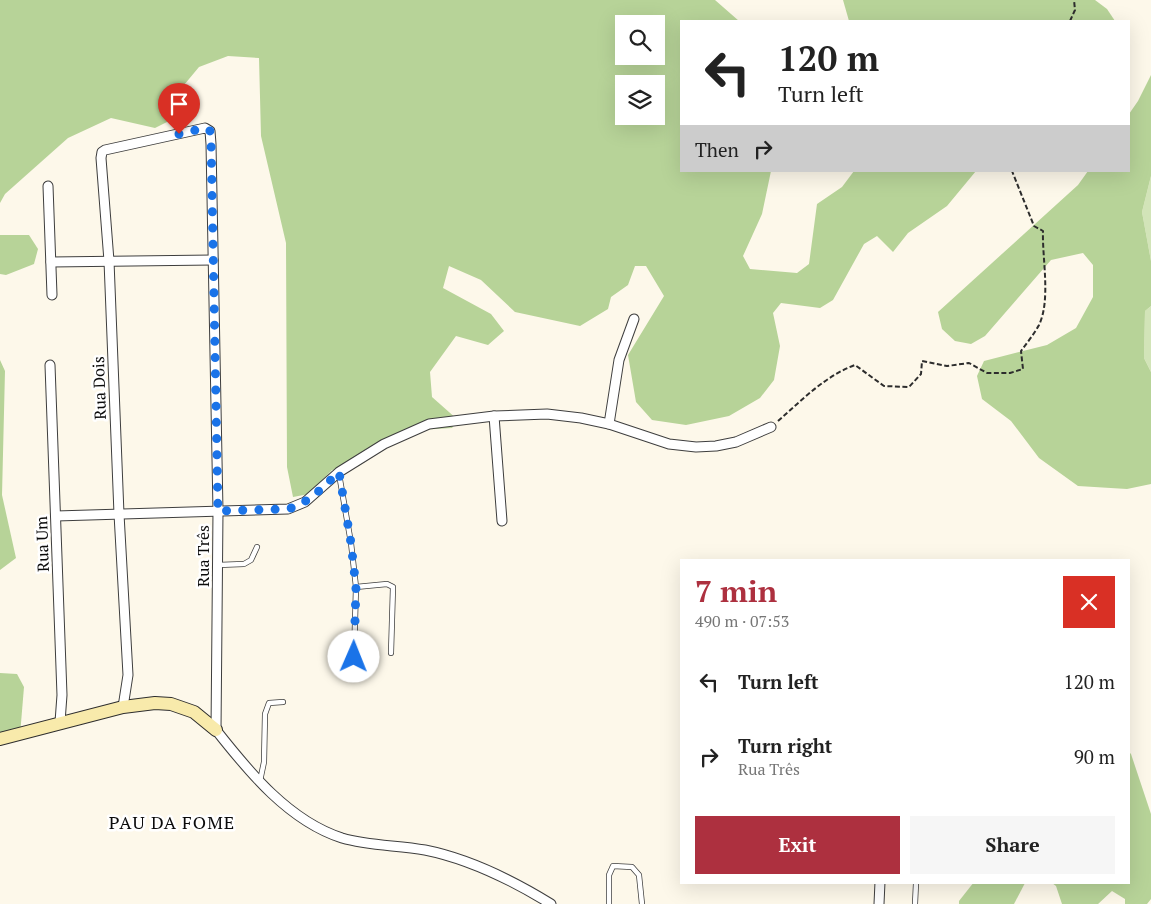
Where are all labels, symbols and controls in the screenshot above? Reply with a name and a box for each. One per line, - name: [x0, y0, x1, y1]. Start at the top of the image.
- map controls: [615, 15, 665, 125]
- button: search: [615, 15, 665, 65]
- text: 120 m: [778, 35, 879, 81]
- icon: left: [695, 40, 760, 105]
- button: layers: [615, 75, 665, 125]
- text: Turn left: [778, 79, 864, 108]
- pin: [158, 83, 200, 134]
- icon: arrive: [165, 90, 193, 118]
- icon: right: [749, 135, 777, 163]
- text: Then: [695, 137, 739, 162]
- street label: Rua Dois: [87, 356, 111, 420]
- street label: Rua Um: [30, 515, 54, 572]
- street label: Rua Três: [192, 525, 214, 587]
- text: 7 min: [695, 571, 777, 611]
- button: close: [1063, 576, 1115, 628]
- text: 490 m · 07:53: [695, 610, 789, 632]
- position arrow: [327, 630, 379, 682]
- icon: left: [695, 668, 723, 696]
- text: Turn left: [738, 669, 819, 694]
- text: 120 m: [1064, 669, 1115, 694]
- text: Turn right: [738, 733, 832, 758]
- icon: right: [695, 743, 723, 771]
- text: 90 m: [1074, 744, 1115, 769]
- text: Rua Três: [738, 758, 800, 780]
- district label: PAU DA FOME: [109, 810, 235, 834]
- button: Exit: [695, 816, 900, 874]
- button: Share: [910, 816, 1115, 874]

